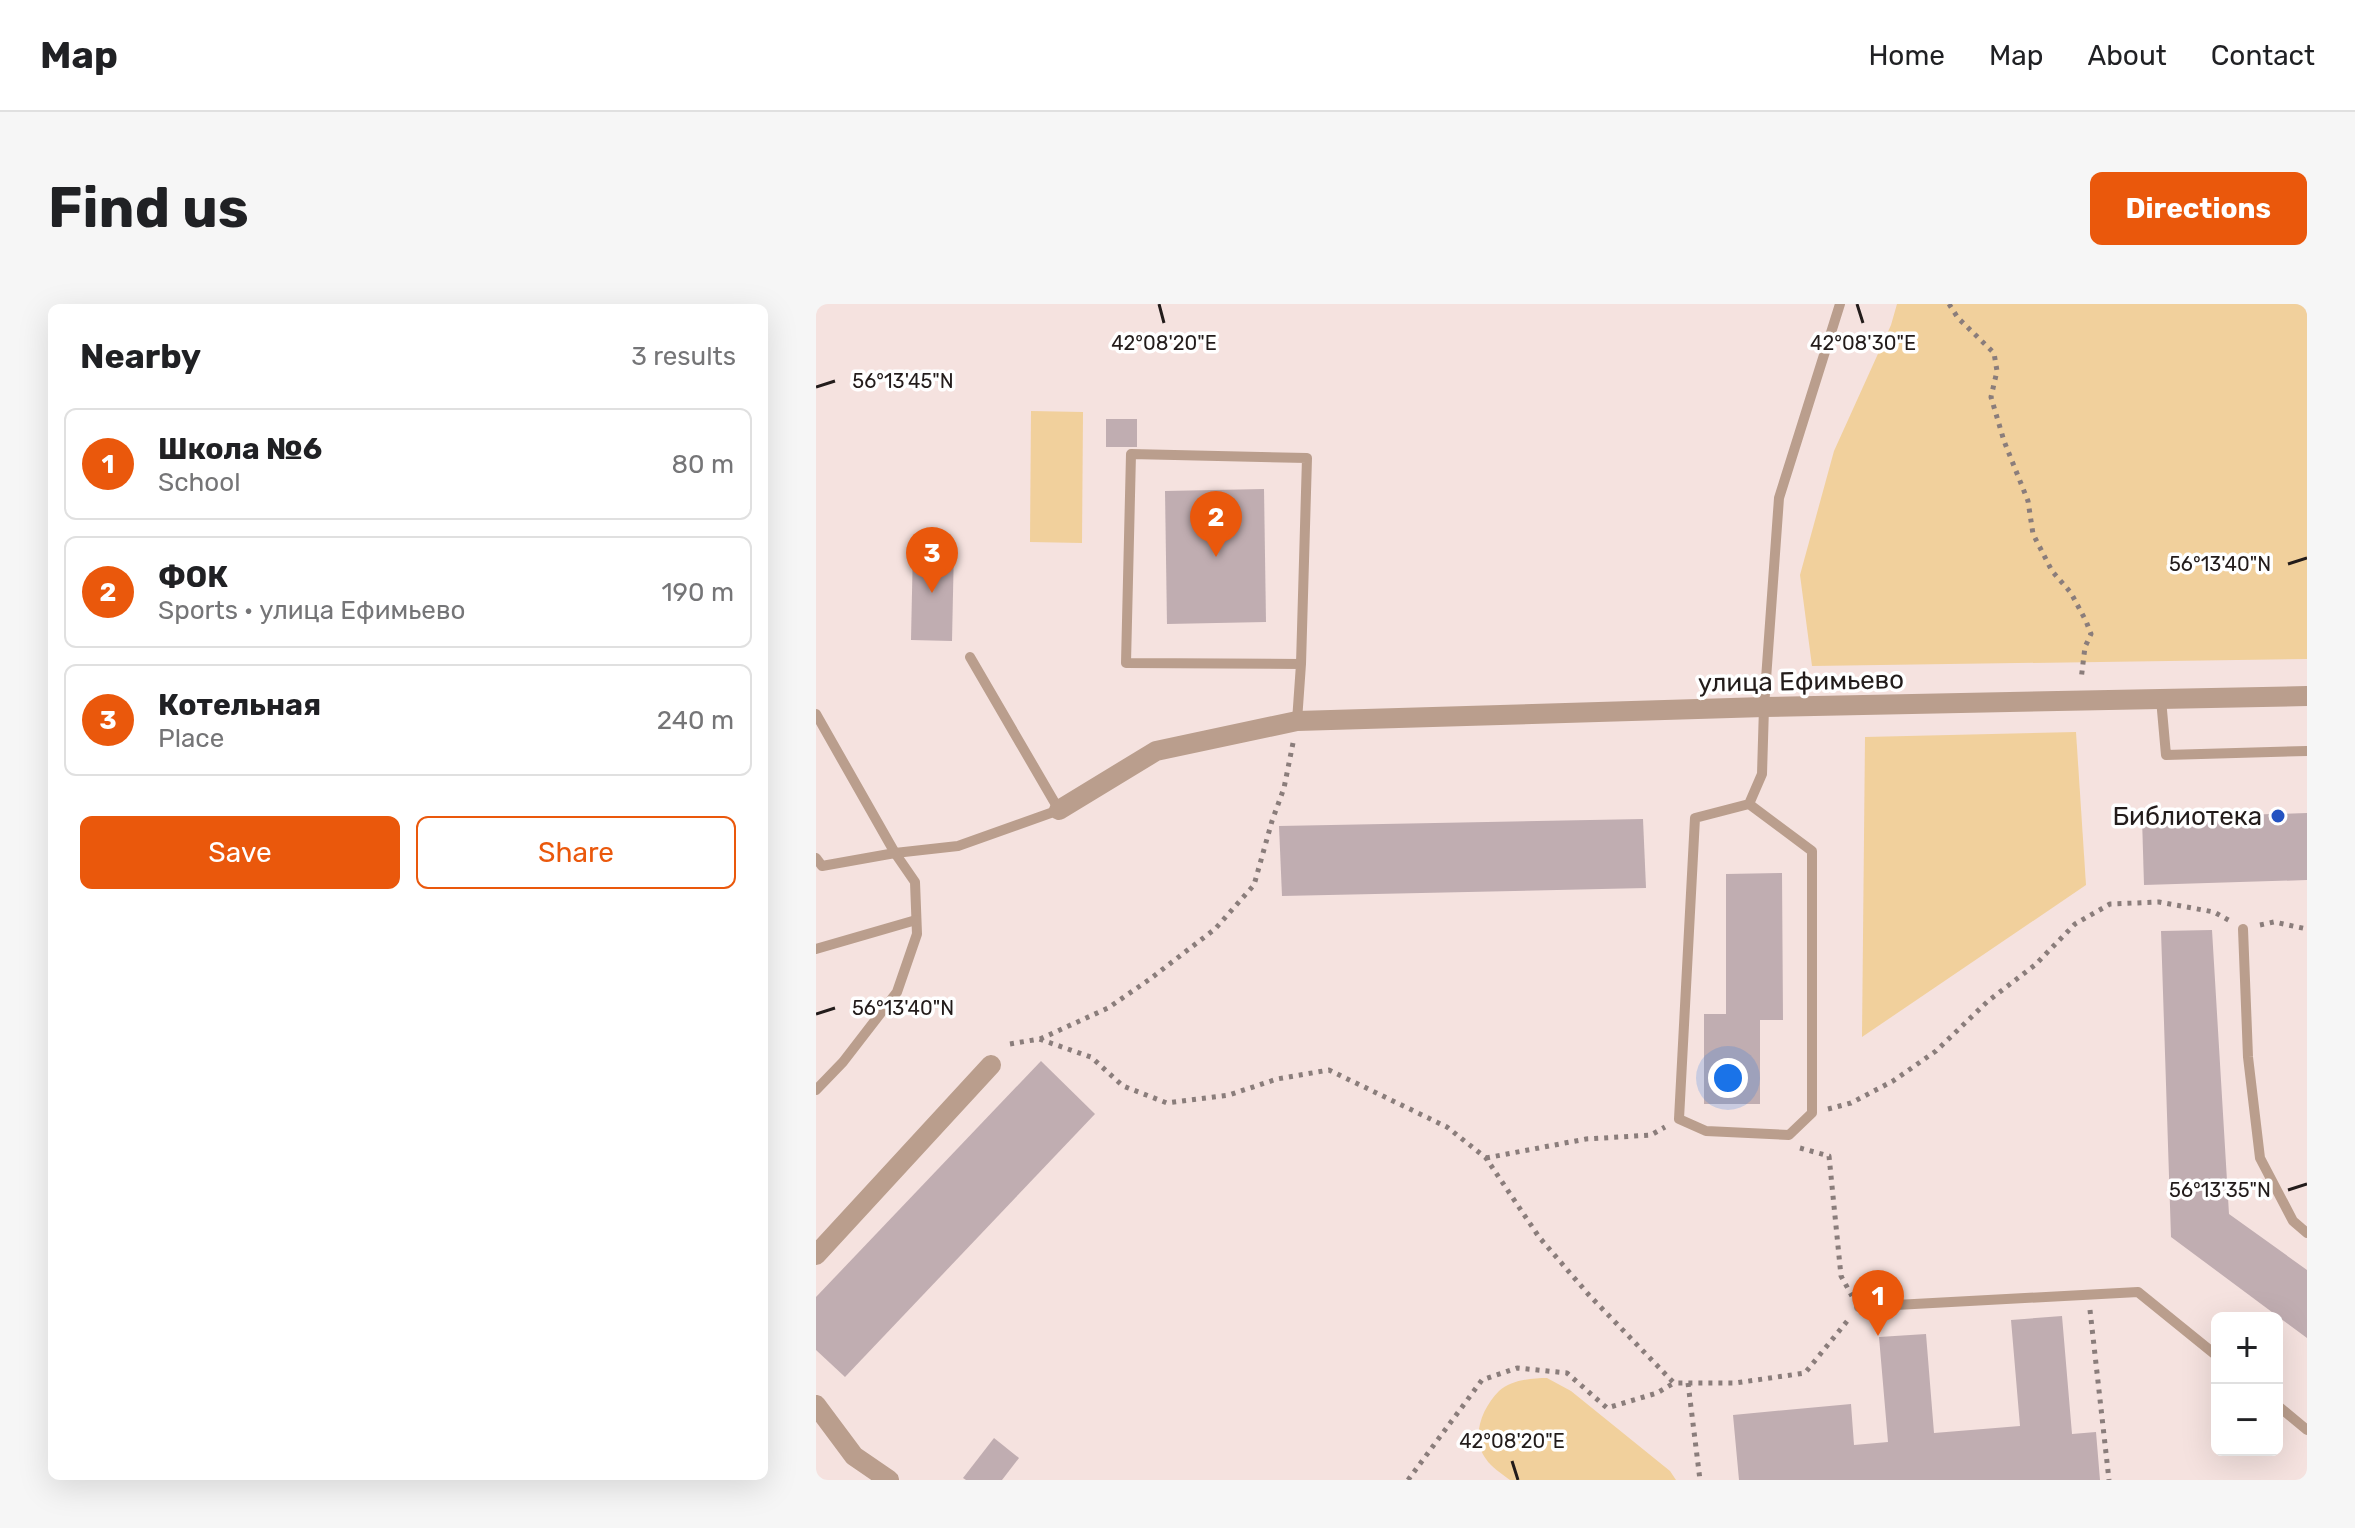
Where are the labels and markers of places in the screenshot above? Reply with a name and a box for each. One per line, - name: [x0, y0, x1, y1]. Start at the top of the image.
- pin: 2: [1190, 491, 1242, 557]
- pin: 3: [906, 527, 958, 593]
- place label: Библиотека: [2112, 801, 2262, 832]
- marker: Библиотека: [2269, 807, 2287, 825]
- pin: 1: [1852, 1270, 1904, 1336]

